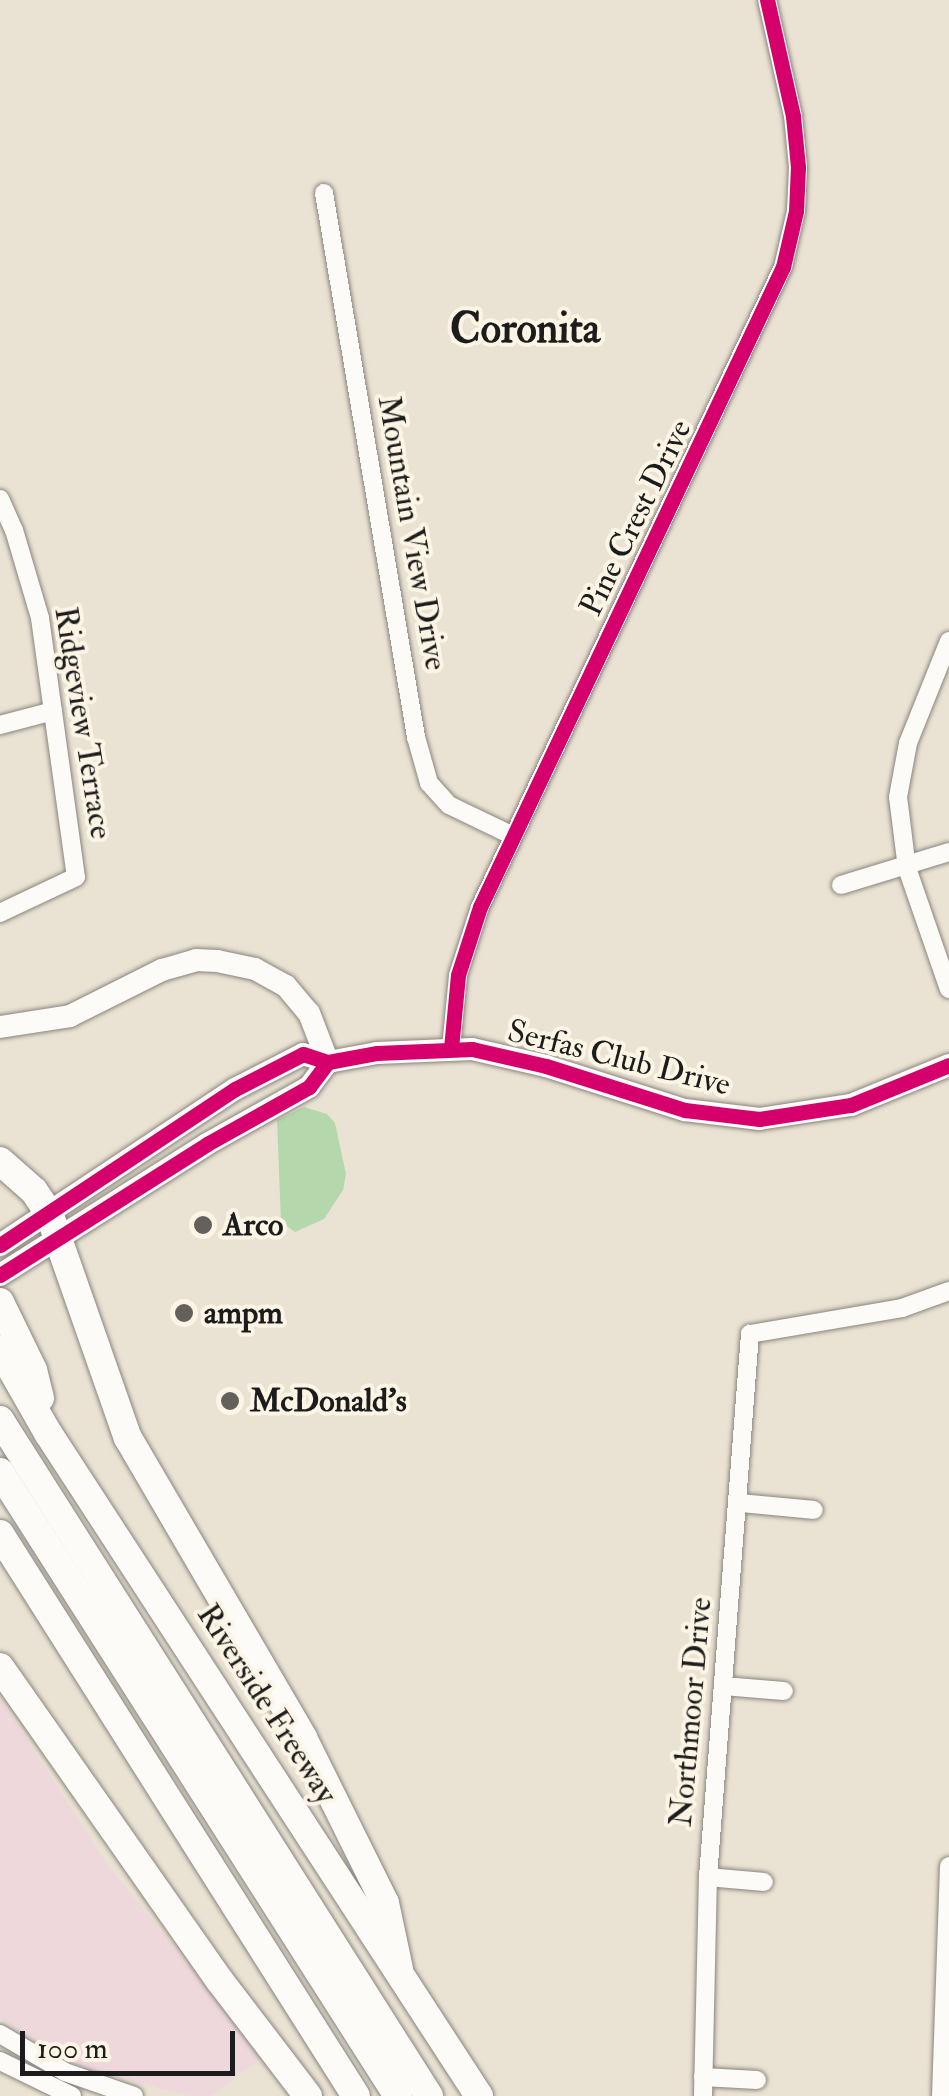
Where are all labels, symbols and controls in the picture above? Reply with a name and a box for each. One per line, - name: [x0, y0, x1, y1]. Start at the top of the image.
- district label: Coronita: [450, 304, 600, 354]
- street label: Mountain View Drive: [369, 393, 455, 673]
- street label: Pine Crest Drive: [572, 414, 700, 622]
- street label: Ridgeview Terrace: [46, 604, 120, 842]
- street label: Serfas Club Drive: [504, 1012, 734, 1104]
- place label: Arco: [223, 1206, 283, 1244]
- marker: Arco: [192, 1214, 214, 1236]
- place label: ampm: [204, 1294, 283, 1332]
- marker: ampm: [173, 1302, 195, 1324]
- place label: McDonald's: [250, 1382, 407, 1420]
- marker: McDonald's: [219, 1390, 241, 1412]
- street label: Northmoor Drive: [662, 1596, 720, 1828]
- street label: Riverside Freeway: [188, 1597, 346, 1811]
- scale bar: [25, 2011, 240, 2073]
- text: 100 m: [37, 2030, 108, 2067]

